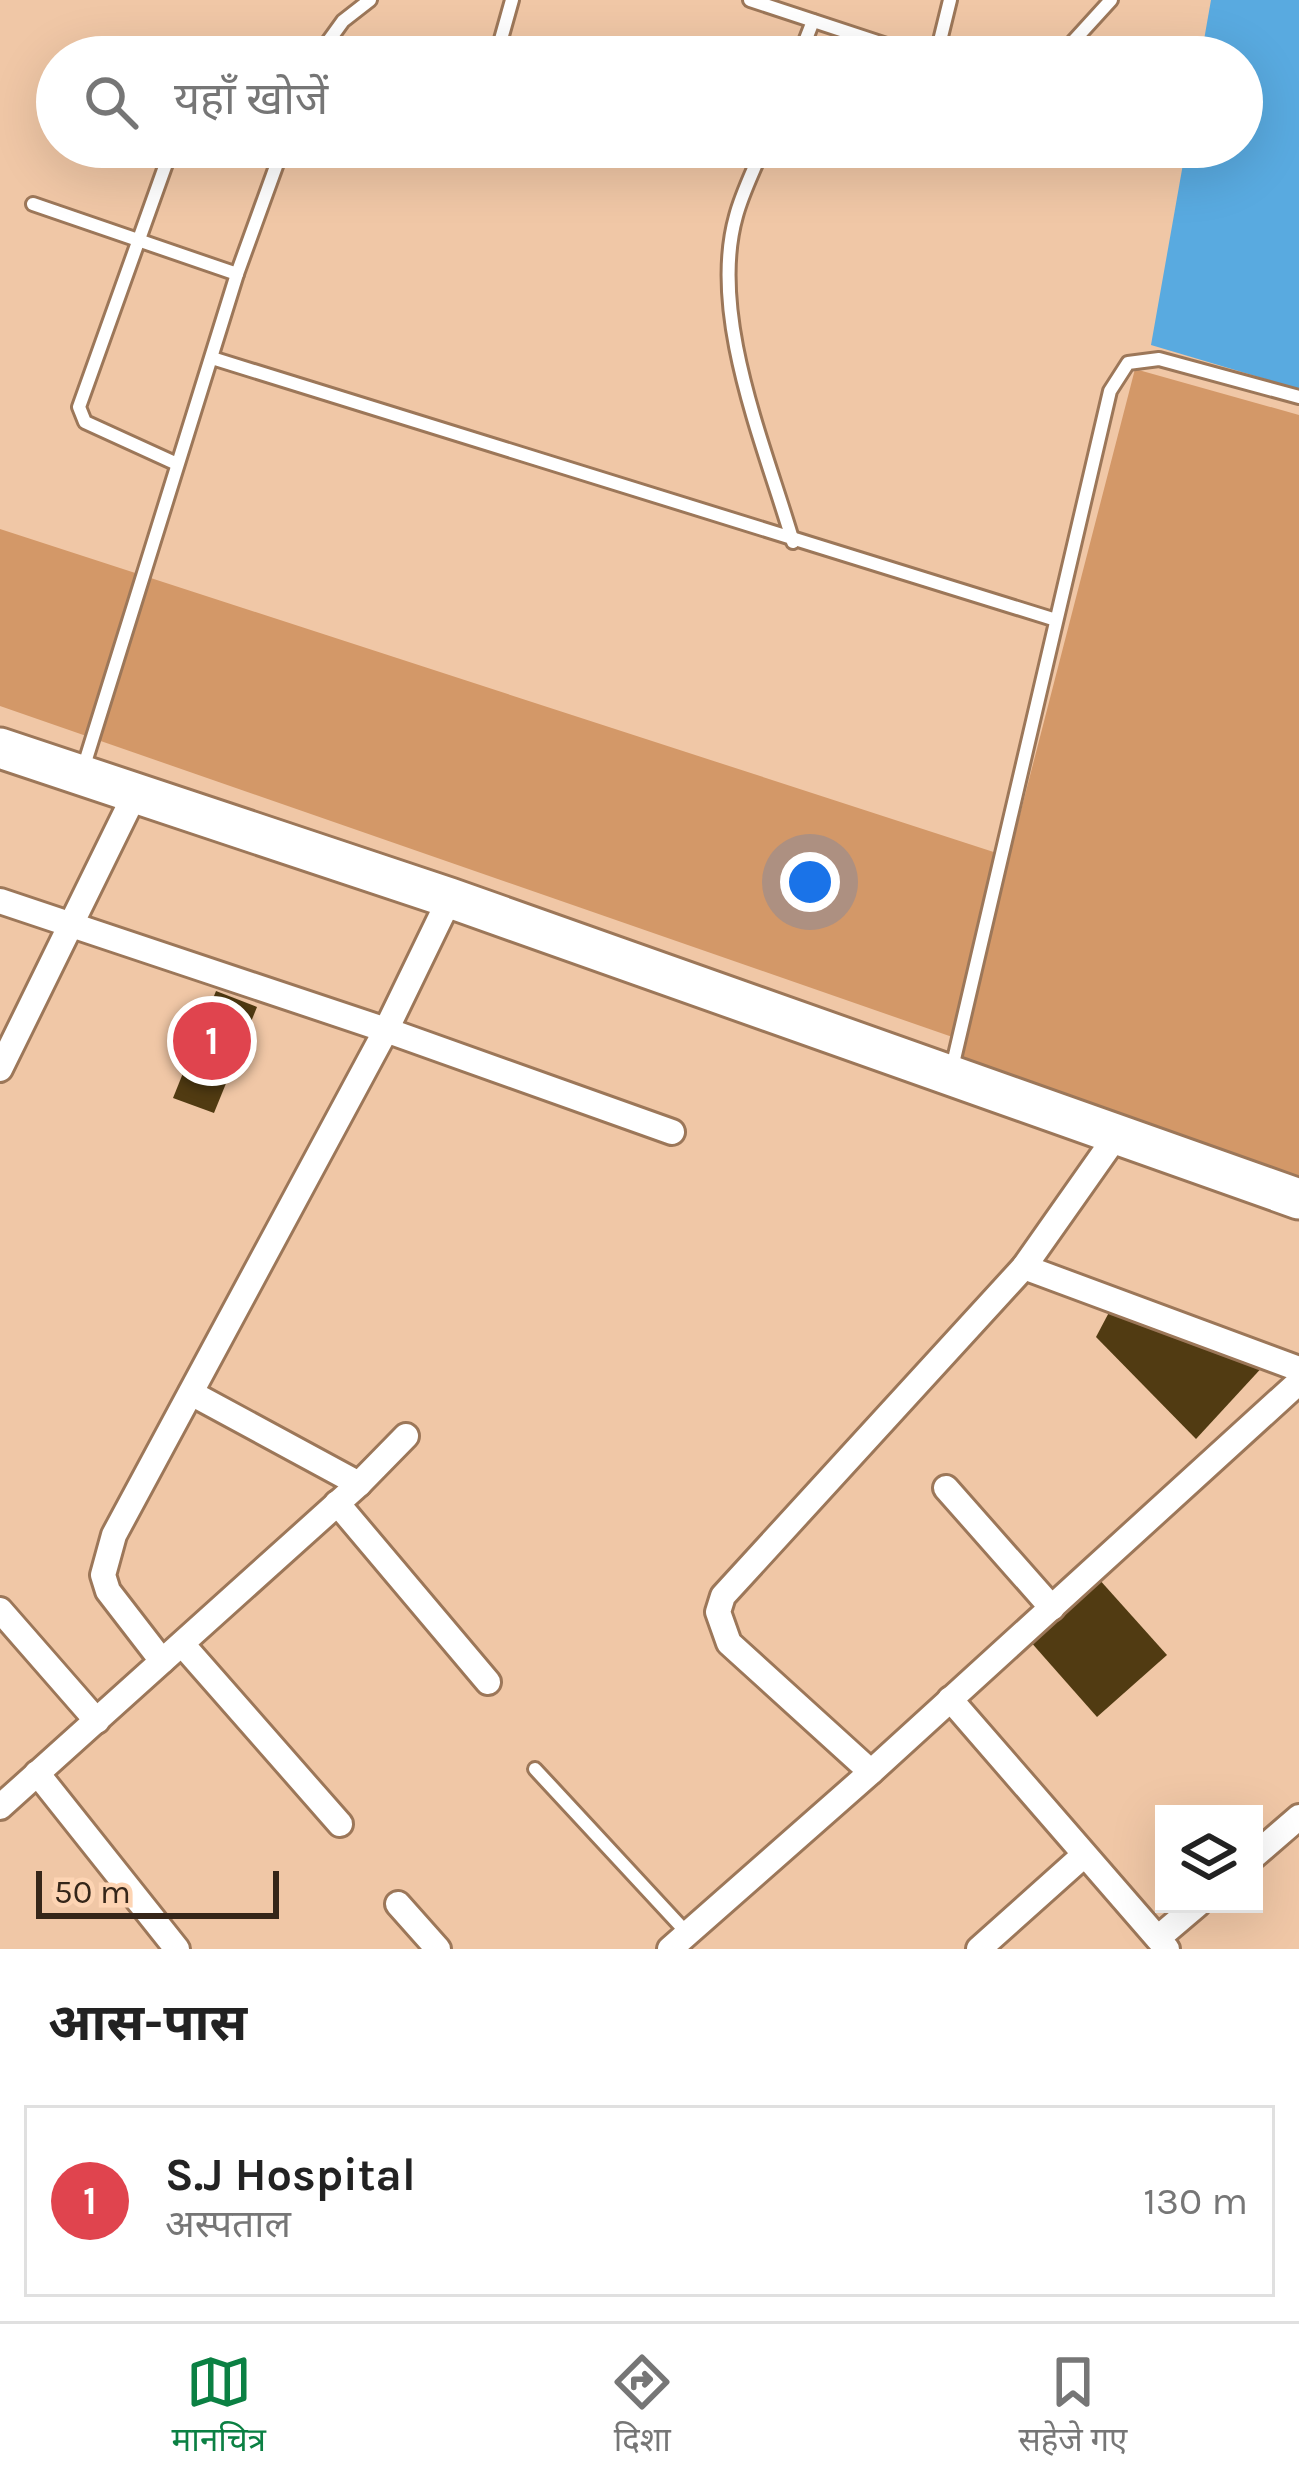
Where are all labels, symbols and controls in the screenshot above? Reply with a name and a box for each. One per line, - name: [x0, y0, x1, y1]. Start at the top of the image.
- search box: [36, 36, 1263, 168]
- icon: search: [78, 69, 144, 135]
- text: यहाँ खोजें: [174, 73, 328, 125]
- your location: [780, 852, 840, 912]
- pin: 1: [173, 996, 251, 1086]
- map controls: [1155, 1805, 1263, 1913]
- button: layers: [1155, 1805, 1263, 1913]
- scale bar: [36, 1865, 279, 1918]
- text: 50 m: [54, 1873, 131, 1911]
- text: आस-पास: [48, 1993, 247, 2053]
- text: S.J Hospital: [165, 2149, 416, 2201]
- text: 1: [83, 2178, 97, 2224]
- text: 130 m: [1143, 2178, 1248, 2224]
- text: अस्पताल: [165, 2201, 291, 2247]
- tab: मानचित्र: [172, 2349, 266, 2464]
- tab: दिशा: [609, 2349, 675, 2464]
- tab: सहेजे गए: [1018, 2349, 1127, 2464]

